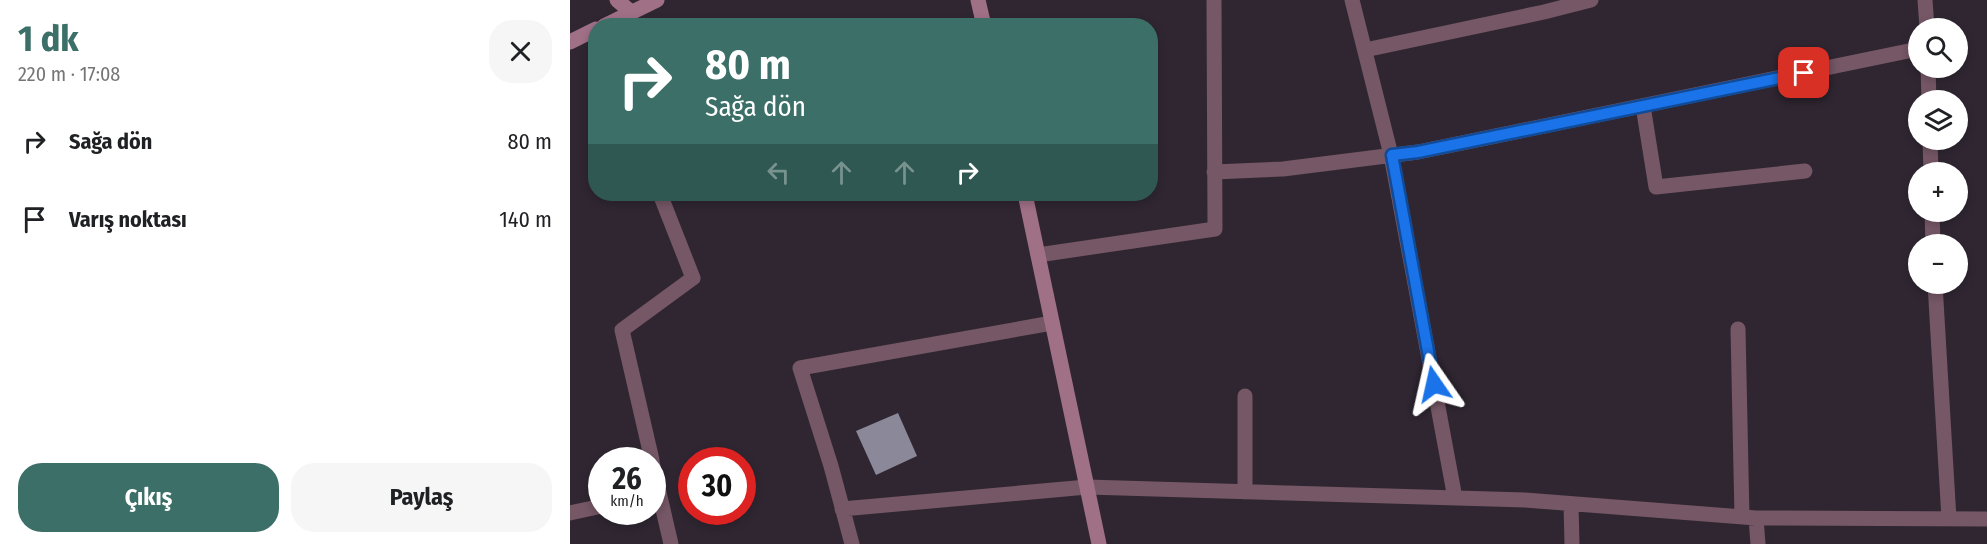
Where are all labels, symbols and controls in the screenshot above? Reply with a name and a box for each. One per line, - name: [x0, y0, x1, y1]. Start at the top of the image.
- text: 1 dk: [18, 17, 79, 61]
- map controls: [1908, 18, 1968, 294]
- button: search: [1908, 18, 1968, 78]
- button: close: [489, 20, 552, 83]
- text: 80 m: [705, 40, 791, 90]
- icon: right: [606, 42, 684, 120]
- pin: [1778, 47, 1829, 98]
- icon: arrive: [1787, 56, 1820, 89]
- text: 220 m · 17:08: [18, 62, 120, 86]
- button: layers: [1908, 90, 1968, 150]
- text: Sağa dön: [705, 91, 806, 123]
- icon: right: [18, 125, 51, 158]
- text: Sağa dön: [69, 128, 152, 155]
- text: 80 m: [507, 128, 552, 155]
- icon: left: [762, 156, 795, 189]
- icon: ahead: [825, 156, 858, 189]
- icon: ahead: [888, 156, 921, 189]
- icon: right: [951, 156, 984, 189]
- button: +: [1908, 162, 1968, 222]
- icon: arrive: [18, 203, 51, 236]
- text: Varış noktası: [69, 206, 187, 233]
- text: 140 m: [499, 206, 552, 233]
- button: −: [1908, 234, 1968, 294]
- position arrow: [1402, 352, 1466, 416]
- speed limit sign: 30: [678, 447, 756, 525]
- text: 26: [612, 461, 642, 497]
- button: Çıkış: [18, 463, 279, 532]
- button: Paylaş: [291, 463, 552, 532]
- text: km/h: [610, 492, 644, 510]

